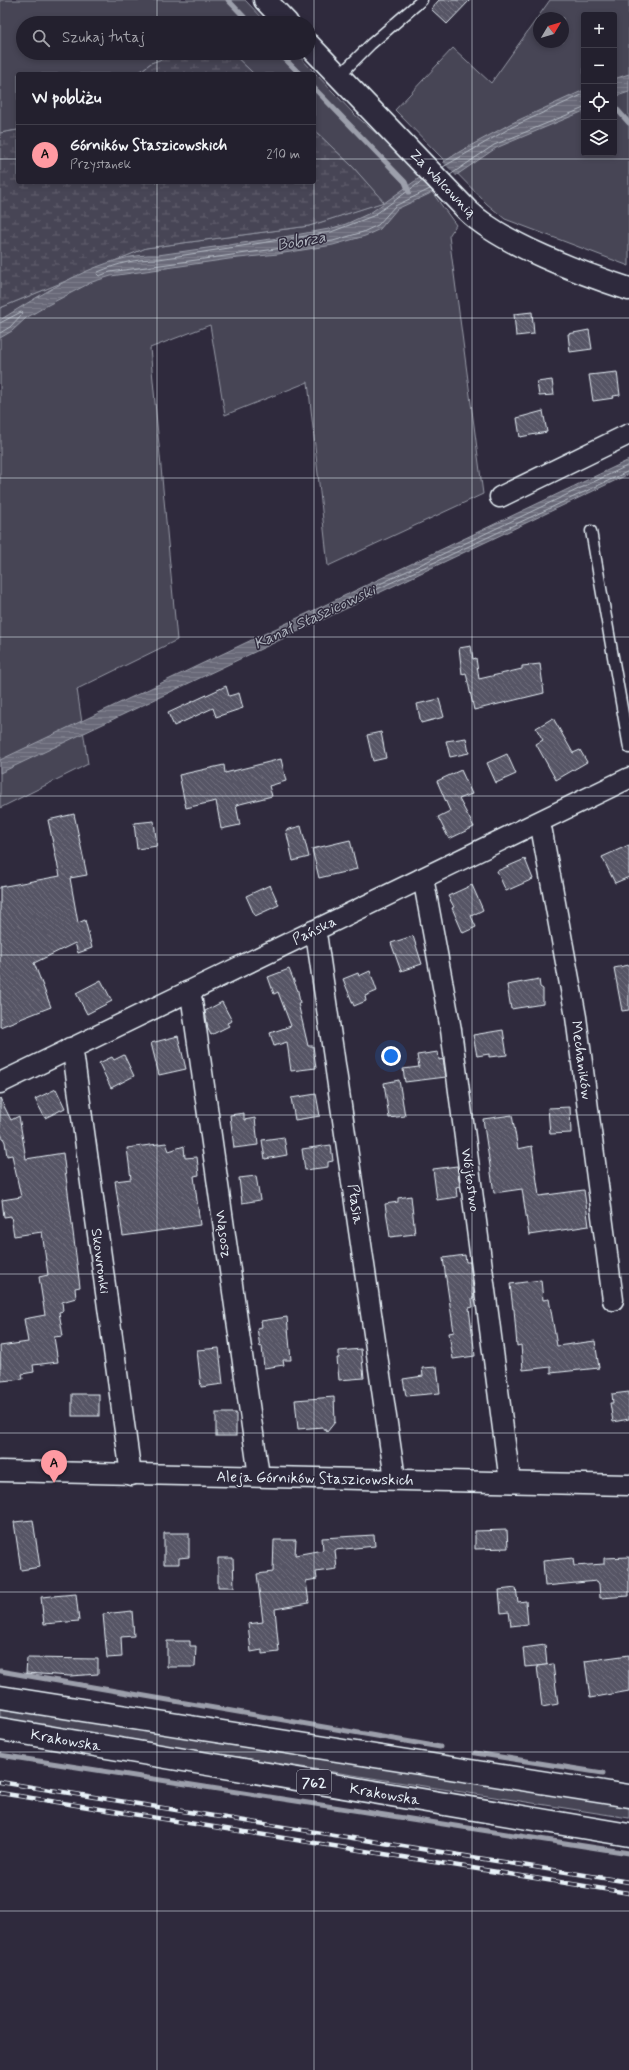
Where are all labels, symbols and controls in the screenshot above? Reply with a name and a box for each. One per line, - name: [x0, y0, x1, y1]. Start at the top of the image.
- north arrow: [533, 12, 569, 48]
- map controls: [581, 12, 617, 156]
- button: +: [581, 12, 617, 48]
- search box: [16, 16, 316, 60]
- icon: search: [30, 27, 52, 49]
- text: Szukaj tutaj: [62, 28, 145, 48]
- button: −: [581, 48, 617, 84]
- button: locate: [581, 84, 617, 120]
- text: W pobliżu: [32, 87, 101, 109]
- button: layers: [581, 120, 617, 156]
- text: Górników Staszicowskich: [70, 136, 227, 156]
- street label: Za Walcownią: [404, 145, 481, 223]
- text: A: [41, 146, 49, 163]
- text: 210 m: [266, 146, 300, 163]
- text: Przystanek: [70, 156, 131, 173]
- water label: Bobrza: [275, 227, 328, 256]
- water label: Kanał Staszicowski: [250, 579, 380, 655]
- street label: Pańska: [289, 912, 340, 950]
- street label: Mechaników: [566, 1020, 596, 1101]
- your location: [381, 1046, 401, 1066]
- street label: Wójtostwo: [456, 1147, 484, 1213]
- street label: Ptasia: [342, 1183, 368, 1227]
- street label: Wąsosz: [210, 1209, 236, 1260]
- street label: Skowronki: [86, 1227, 115, 1295]
- pin: A: [41, 1450, 67, 1483]
- street label: Aleja Górników Staszicowskich: [216, 1467, 414, 1491]
- street label: Krakowska: [29, 1725, 104, 1757]
- road number: 762: [297, 1770, 331, 1794]
- street label: Krakowska: [348, 1779, 423, 1811]

